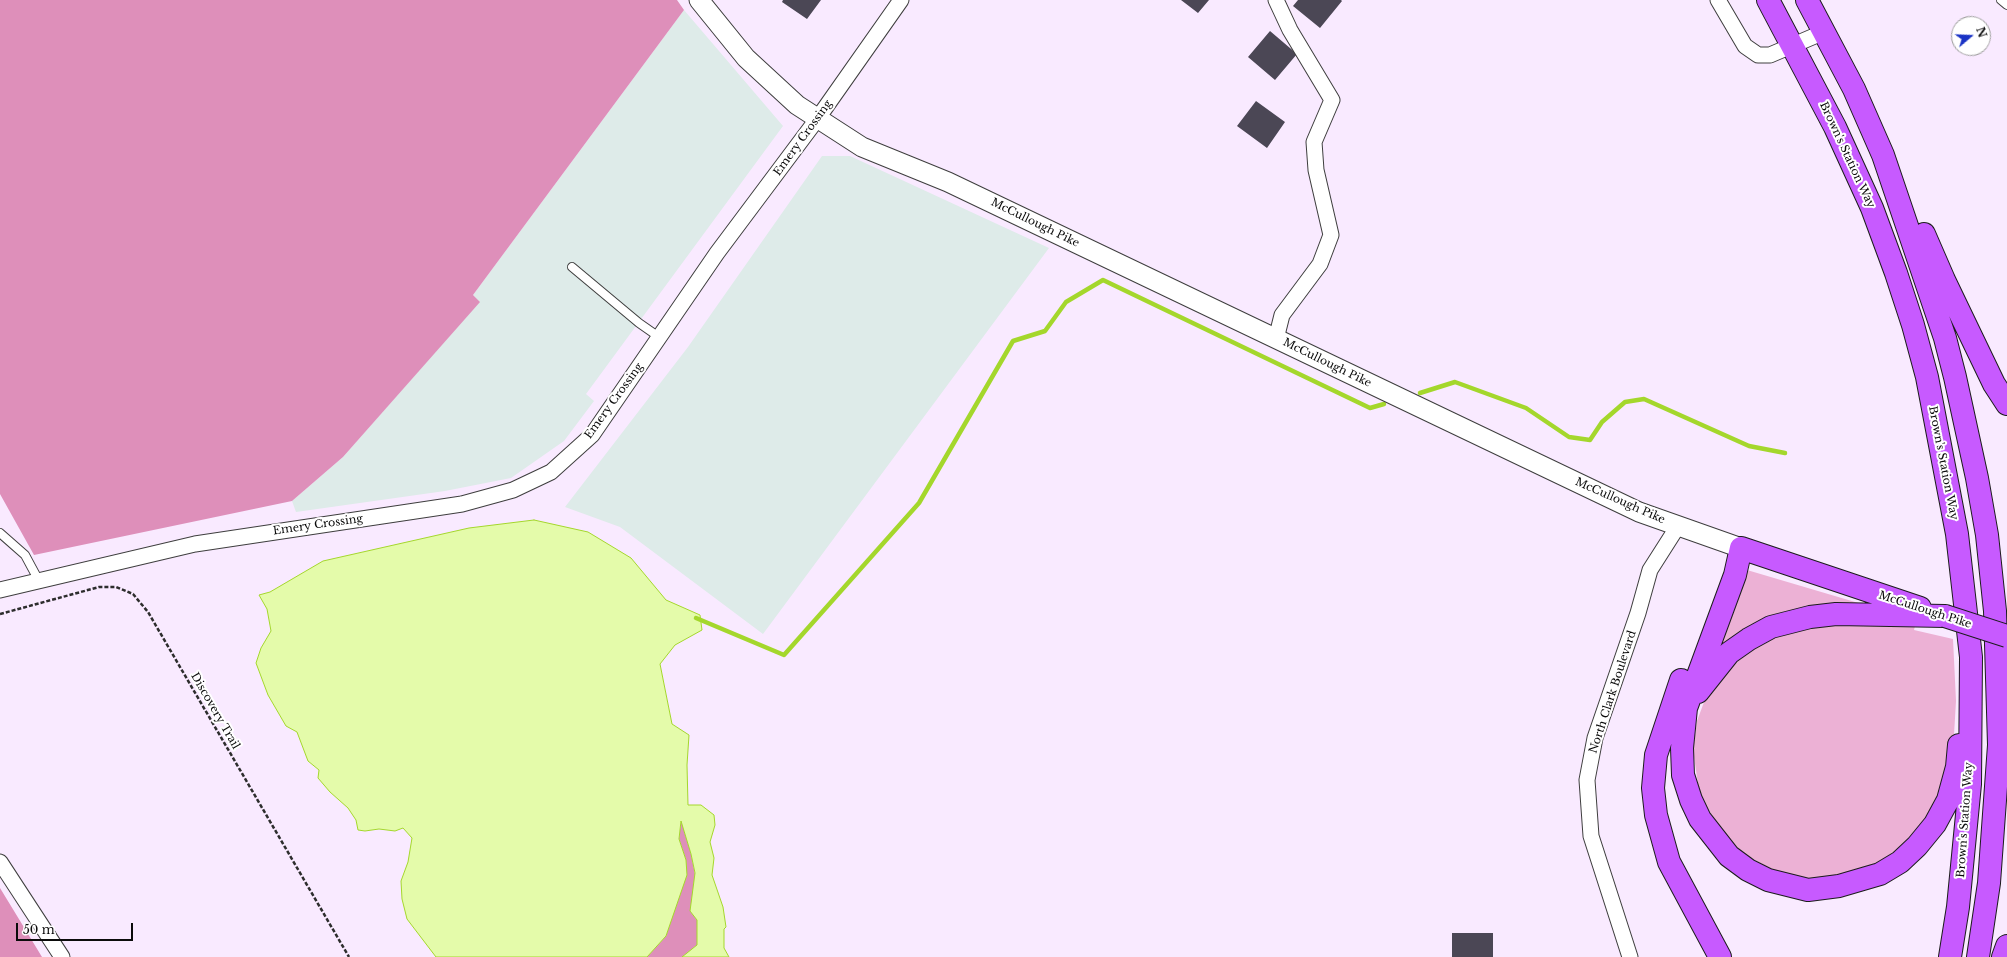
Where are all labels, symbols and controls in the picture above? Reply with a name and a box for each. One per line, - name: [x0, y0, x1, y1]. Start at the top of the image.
- north arrow: [1951, 16, 1991, 56]
- text: N: [1973, 25, 1990, 40]
- street label: Emery Crossing: [771, 97, 835, 179]
- street label: Brown's Station Way: [1817, 100, 1877, 210]
- street label: McCullough Pike: [989, 196, 1081, 250]
- street label: McCullough Pike: [1281, 336, 1373, 390]
- street label: Emery Crossing: [582, 360, 646, 442]
- street label: Brown's Station Way: [1925, 405, 1961, 521]
- street label: McCullough Pike: [1573, 475, 1667, 527]
- street label: Emery Crossing: [272, 512, 364, 538]
- street label: McCullough Pike: [1877, 589, 1973, 631]
- street label: North Clark Boulevard: [1587, 629, 1639, 755]
- street label: Discovery Trail: [188, 670, 242, 752]
- street label: Brown's Station Way: [1954, 762, 1976, 878]
- scale bar: [18, 915, 135, 941]
- text: 50 m: [23, 922, 55, 937]

